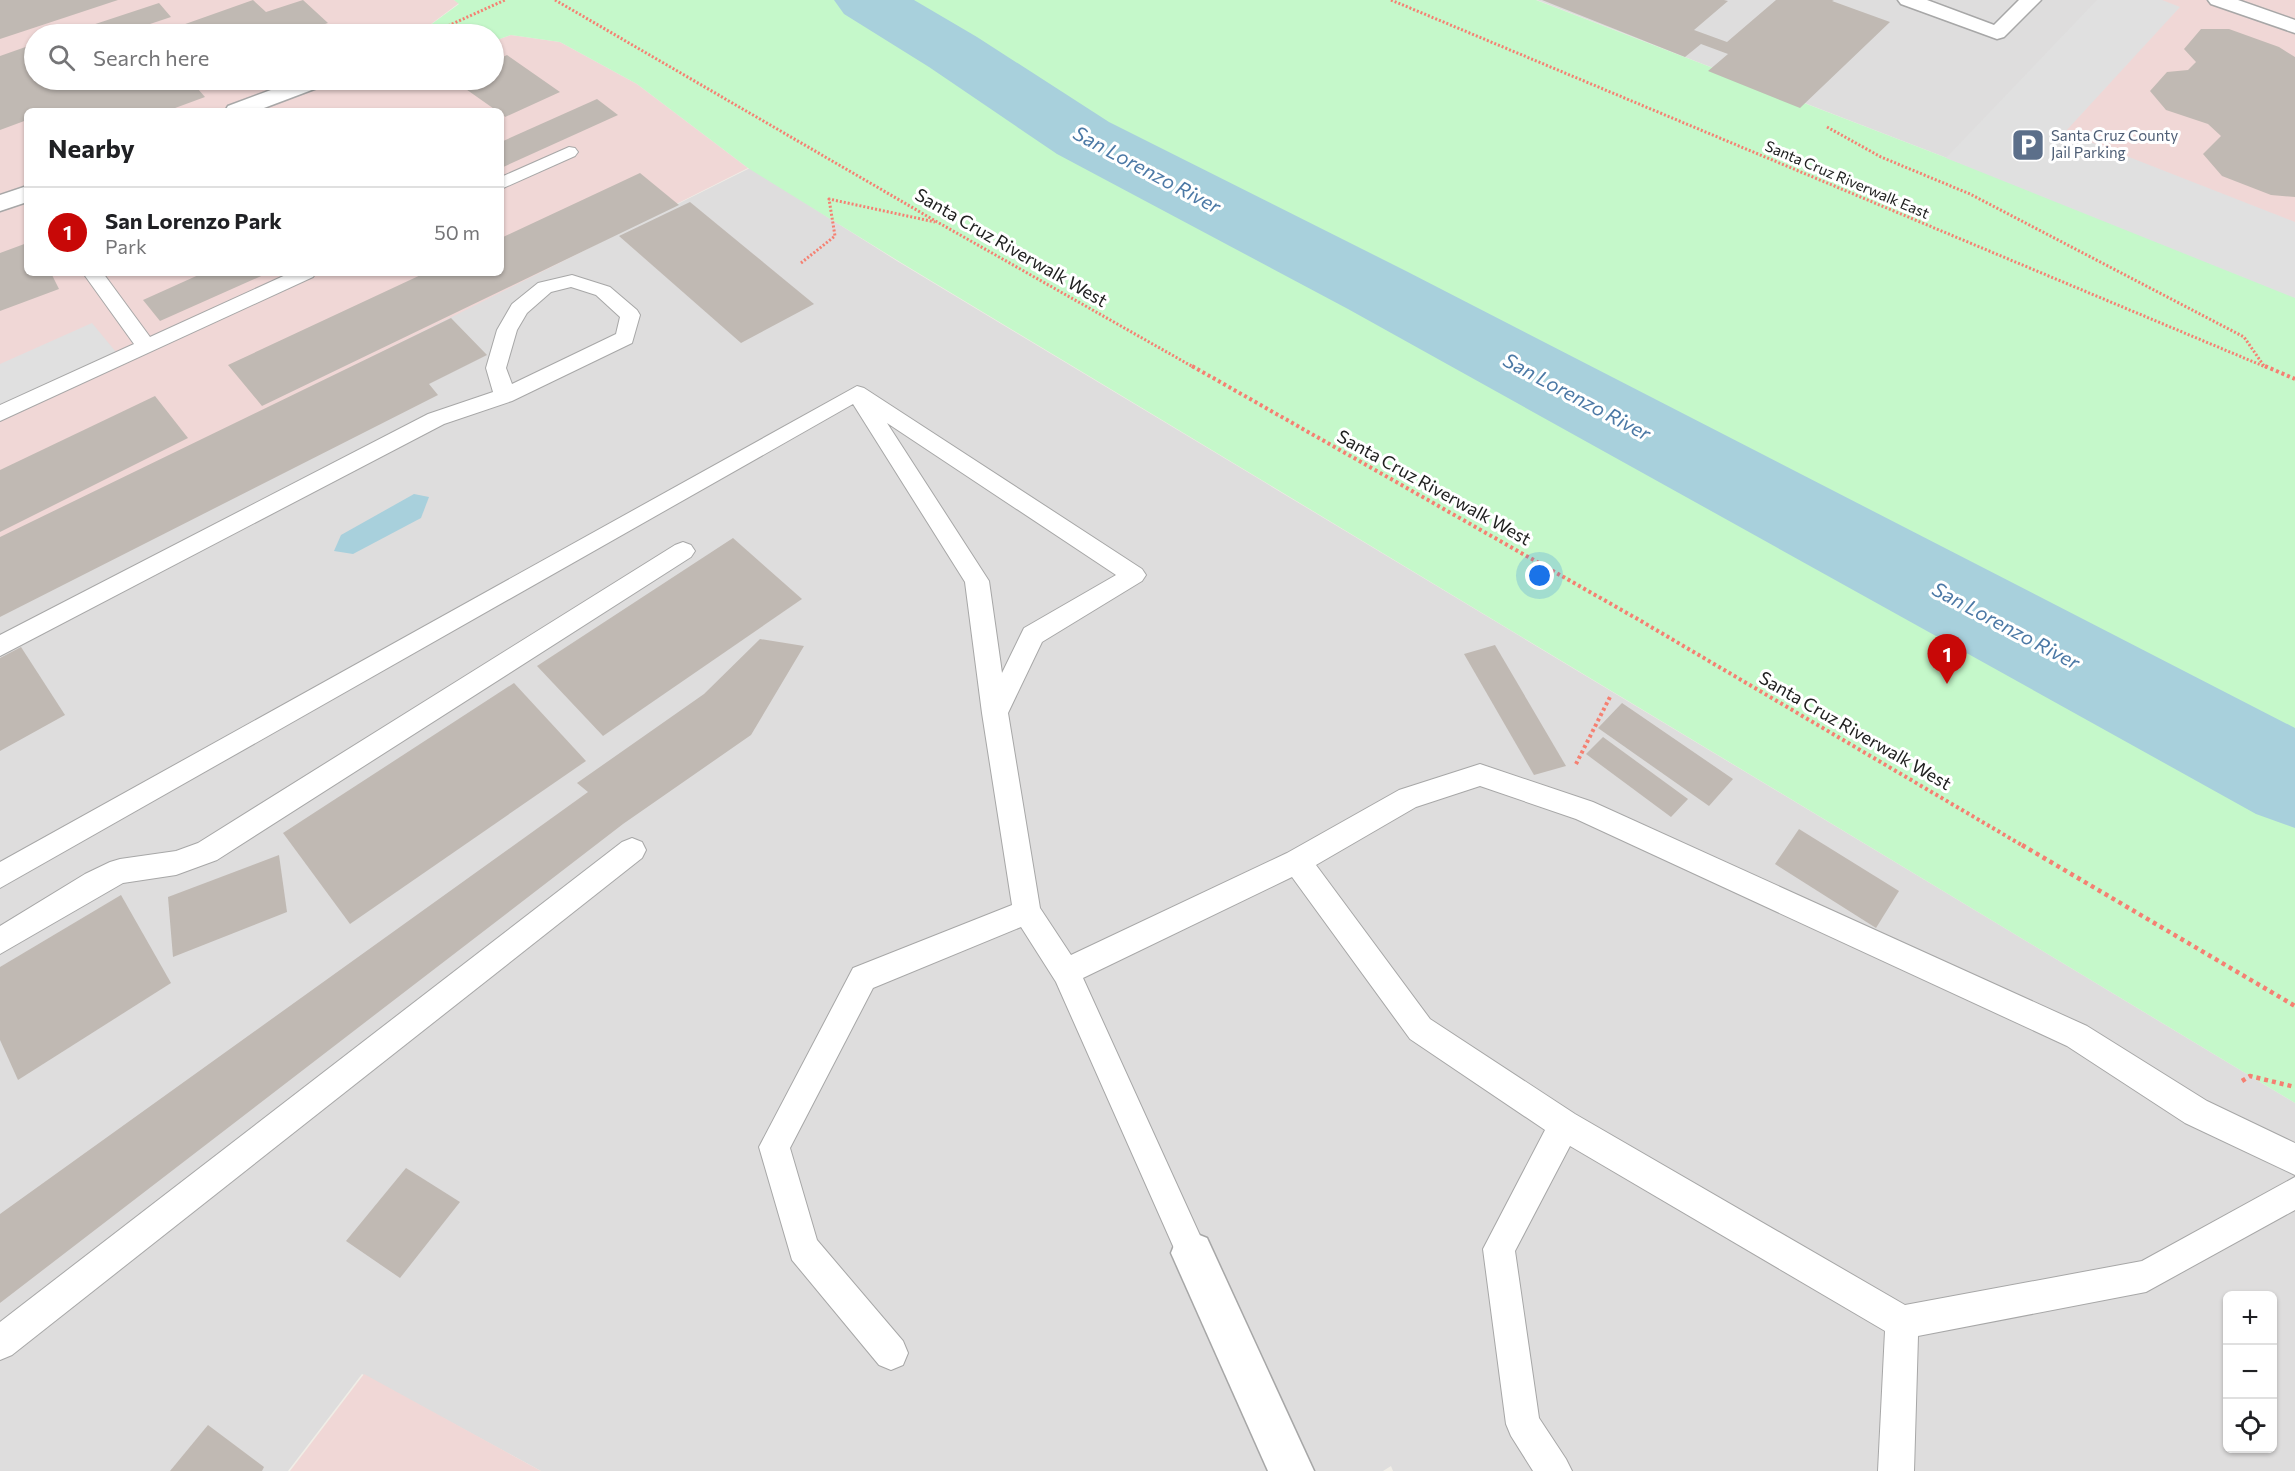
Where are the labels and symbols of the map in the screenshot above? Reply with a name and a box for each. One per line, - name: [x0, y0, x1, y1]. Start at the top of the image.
- water label: San Lorenzo River: [1070, 120, 1226, 219]
- place label: Santa Cruz County Jail Parking: [2051, 126, 2178, 161]
- parking icon: Santa Cruz County Jail Parking: [2010, 127, 2046, 163]
- street label: Santa Cruz Riverwalk East: [1763, 136, 1932, 222]
- street label: Santa Cruz Riverwalk West: [911, 183, 1112, 311]
- water label: San Lorenzo River: [1500, 347, 1656, 446]
- street label: Santa Cruz Riverwalk West: [1334, 425, 1535, 550]
- your location: [1525, 561, 1554, 590]
- water label: San Lorenzo River: [1929, 576, 2085, 675]
- pin: 1: [1928, 634, 1966, 684]
- street label: Santa Cruz Riverwalk West: [1755, 666, 1956, 794]

